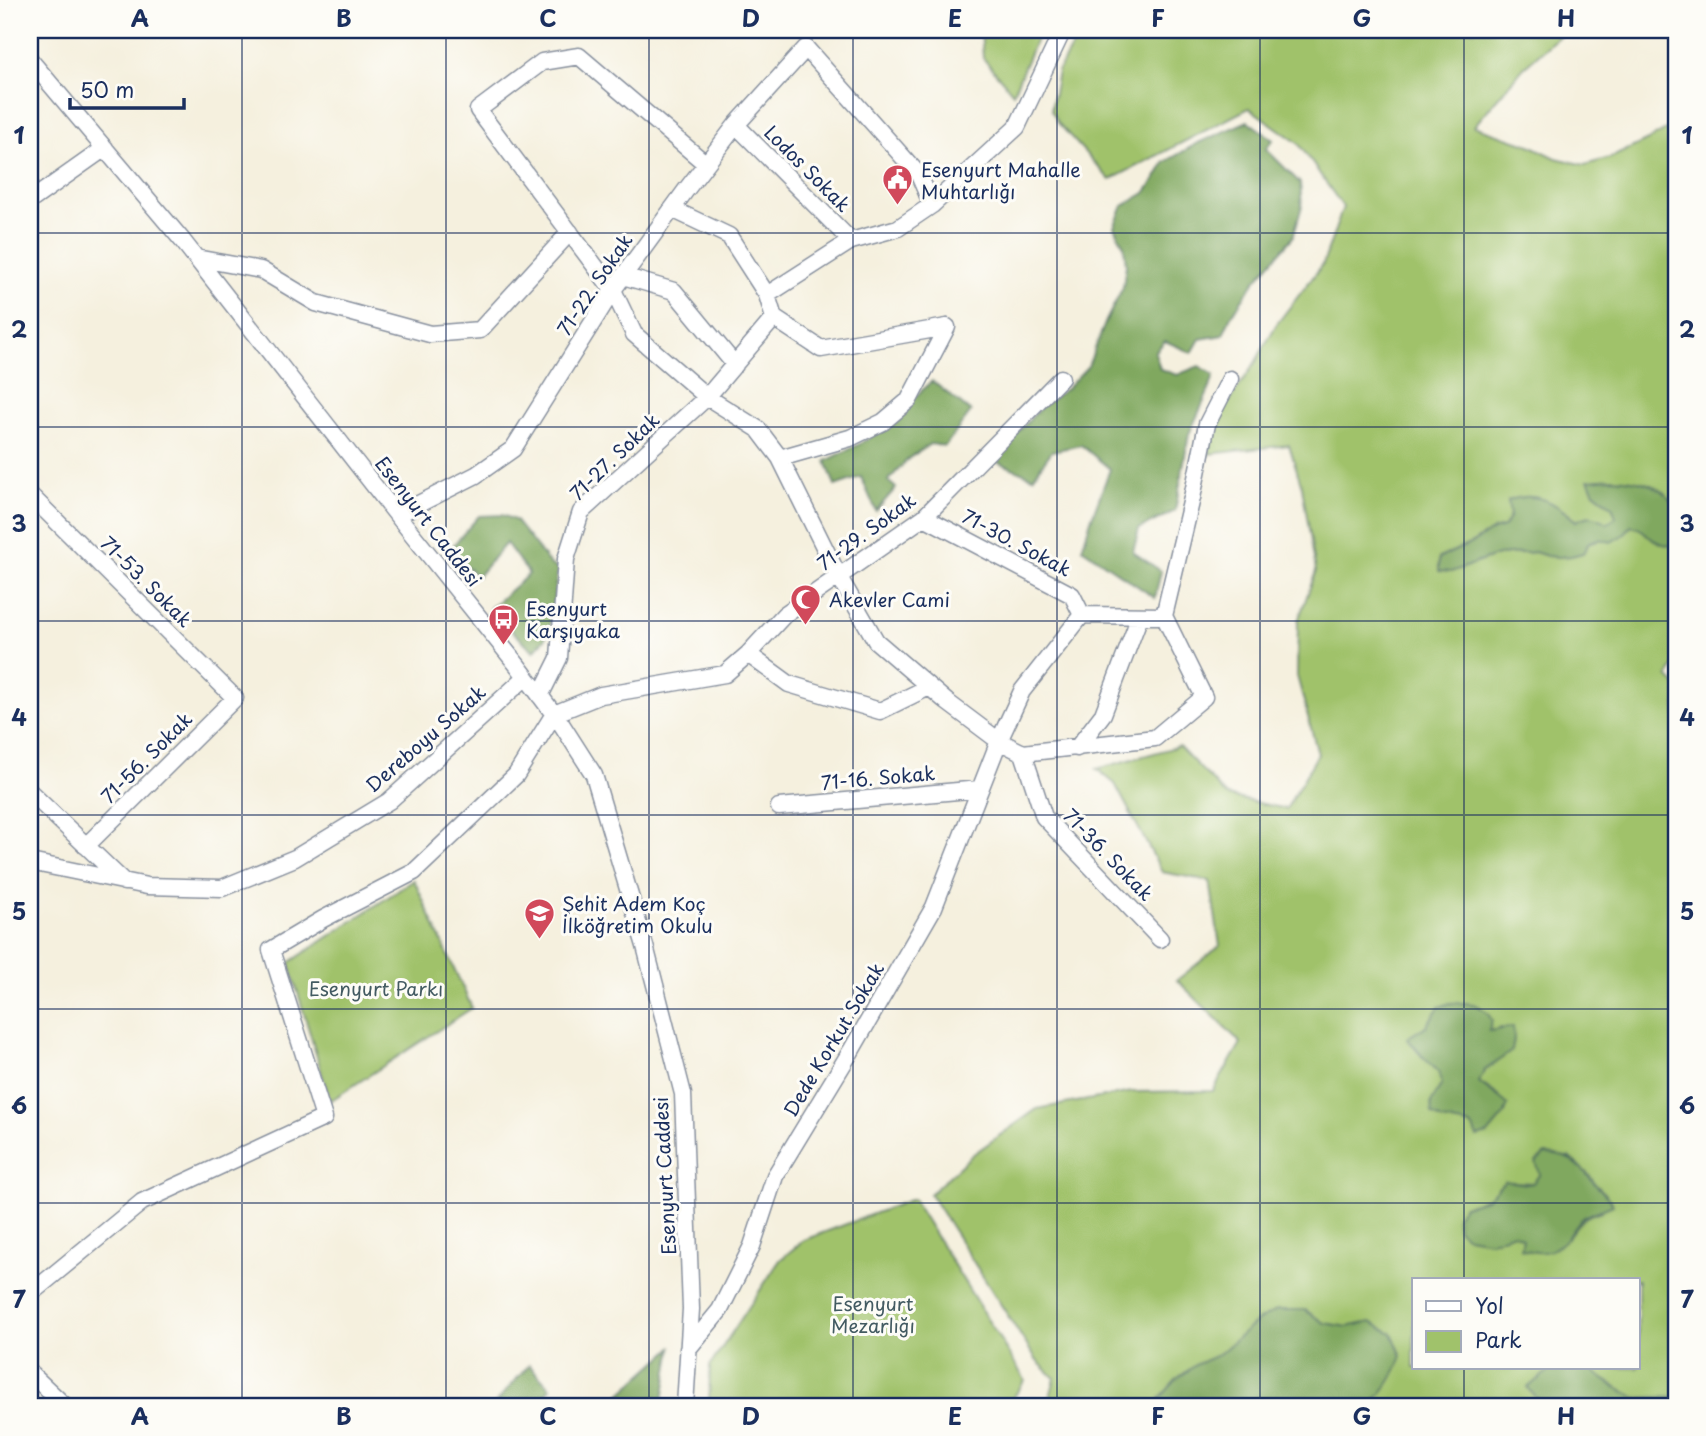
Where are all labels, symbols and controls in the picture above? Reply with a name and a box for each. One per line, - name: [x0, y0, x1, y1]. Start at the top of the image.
- text: A: [131, 0, 149, 35]
- text: B: [336, 0, 352, 35]
- text: C: [539, 0, 557, 35]
- text: D: [742, 0, 760, 35]
- text: E: [948, 0, 962, 35]
- text: F: [1151, 0, 1165, 35]
- text: G: [1353, 0, 1371, 35]
- text: H: [1557, 0, 1575, 35]
- scale bar: [70, 66, 184, 110]
- text: 50 m: [80, 73, 134, 105]
- text: 1: [14, 117, 25, 152]
- text: 1: [1682, 117, 1693, 152]
- street label: Lodos Sokak: [758, 118, 858, 218]
- place label: Esenyurt Mahalle Muhtarlığı: [921, 155, 1081, 205]
- public building icon: Esenyurt Mahalle Muhtarlığı: [881, 163, 915, 207]
- street label: 71-22. Sokak: [549, 227, 639, 341]
- text: 2: [11, 311, 27, 346]
- text: 2: [1679, 311, 1695, 346]
- street label: 71-27. Sokak: [563, 406, 665, 506]
- street label: Esenyurt Caddesi: [369, 450, 489, 592]
- street label: 71-29. Sokak: [811, 486, 921, 576]
- street label: 71-30. Sokak: [957, 501, 1077, 583]
- text: 3: [11, 505, 27, 540]
- text: 3: [1679, 505, 1695, 540]
- street label: 71-53. Sokak: [95, 529, 199, 633]
- mosque icon: Akevler Cami: [789, 582, 823, 626]
- place label: Akevler Cami: [829, 585, 950, 613]
- place label: Esenyurt Karşıyaka: [526, 594, 620, 644]
- bus stop icon: Esenyurt Karşıyaka: [486, 602, 520, 646]
- street label: Dereboyu Sokak: [359, 678, 491, 798]
- text: 4: [11, 699, 27, 734]
- text: 4: [1679, 699, 1695, 734]
- street label: 71-56. Sokak: [94, 705, 198, 809]
- street label: 71-16. Sokak: [820, 758, 936, 796]
- street label: 71-36. Sokak: [1058, 802, 1160, 907]
- place label: Şehit Adem Koç İlköğretim Okulu: [562, 889, 713, 939]
- text: 5: [12, 893, 26, 928]
- text: 5: [1680, 893, 1694, 928]
- school or university icon: Şehit Adem Koç İlköğretim Okulu: [522, 897, 556, 941]
- street label: Dede Korkut Sokak: [776, 956, 890, 1121]
- park label: Esenyurt Parkı: [309, 974, 443, 1002]
- text: 6: [11, 1087, 27, 1122]
- text: 6: [1679, 1087, 1695, 1122]
- street label: Esenyurt Caddesi: [646, 1096, 682, 1256]
- legend: [1412, 1278, 1640, 1370]
- text: 7: [12, 1281, 26, 1316]
- text: 7: [1680, 1281, 1694, 1316]
- park label: Esenyurt Mezarlığı: [831, 1289, 915, 1339]
- text: Yol: [1475, 1289, 1504, 1321]
- text: Park: [1475, 1323, 1522, 1355]
- text: A: [131, 1398, 149, 1433]
- text: B: [336, 1398, 352, 1433]
- text: C: [539, 1398, 557, 1433]
- text: D: [742, 1398, 760, 1433]
- text: E: [948, 1398, 962, 1433]
- text: F: [1151, 1398, 1165, 1433]
- text: G: [1353, 1398, 1371, 1433]
- text: H: [1557, 1398, 1575, 1433]

